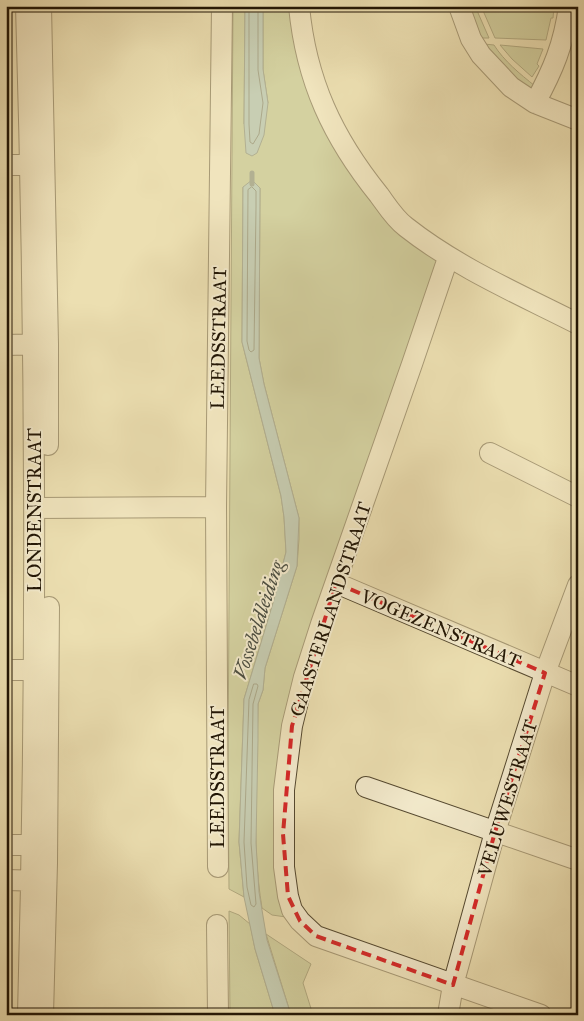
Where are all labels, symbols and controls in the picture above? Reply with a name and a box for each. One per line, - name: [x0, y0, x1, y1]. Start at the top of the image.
- street label: LEEDSSTRAAT: [206, 267, 231, 410]
- street label: LONDENSTRAAT: [23, 428, 46, 592]
- street label: GAASTERLANDSTRAAT: [285, 499, 376, 719]
- water label: Vossebeldleiding: [227, 556, 289, 683]
- street label: VOGEZENSTRAAT: [356, 584, 524, 673]
- street label: LEEDSSTRAAT: [206, 706, 229, 848]
- street label: VELUWESTRAAT: [472, 717, 542, 880]

